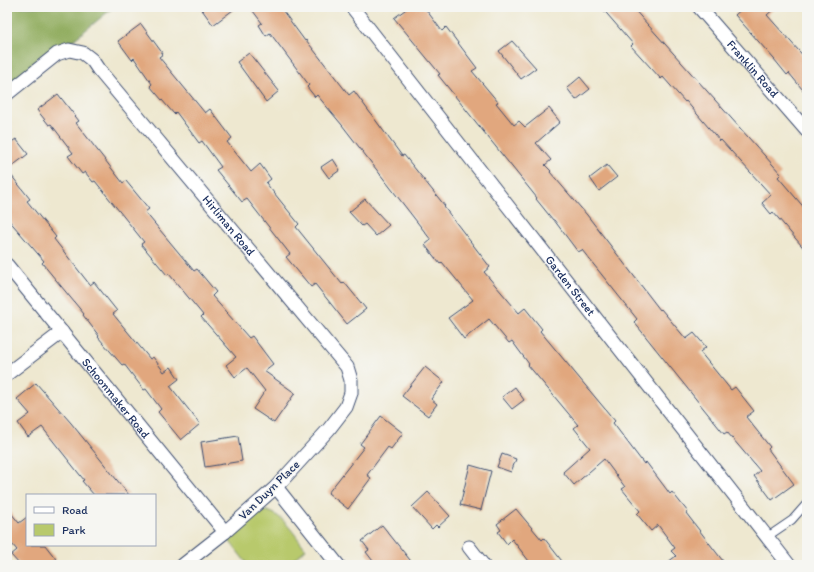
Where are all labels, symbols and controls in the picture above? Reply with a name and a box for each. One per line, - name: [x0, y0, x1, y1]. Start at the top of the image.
- street label: Franklin Road: [724, 37, 782, 101]
- street label: Hirliman Road: [200, 192, 258, 259]
- street label: Garden Street: [542, 253, 599, 319]
- street label: Schoonmaker Road: [79, 355, 153, 441]
- street label: Van Duyn Place: [236, 457, 303, 523]
- legend: [26, 494, 156, 546]
- text: Road: [62, 503, 88, 517]
- text: Park: [62, 523, 86, 537]

